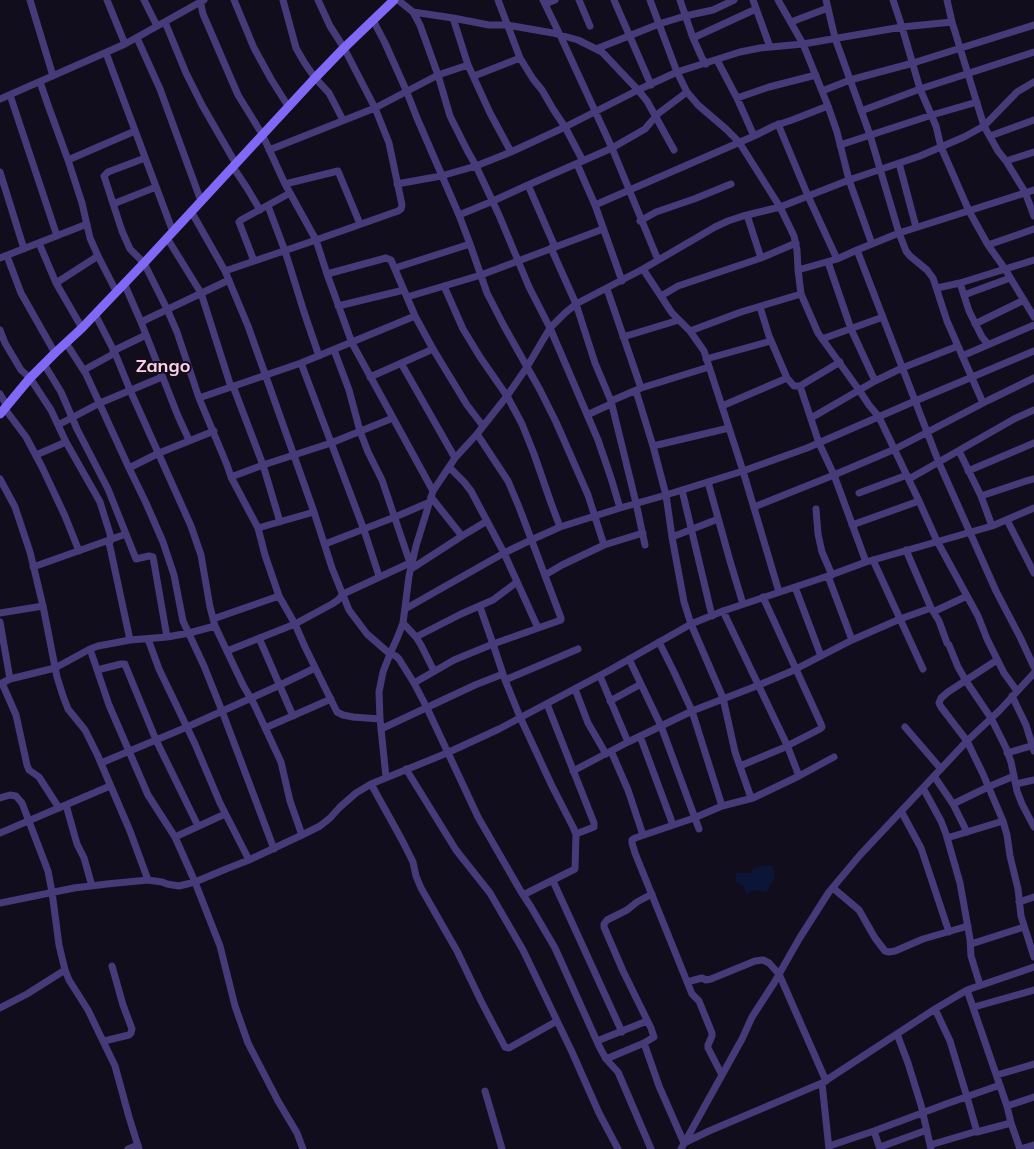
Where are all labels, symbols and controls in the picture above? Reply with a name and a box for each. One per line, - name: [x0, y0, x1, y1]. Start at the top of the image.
- district label: Zango: [136, 356, 190, 378]

